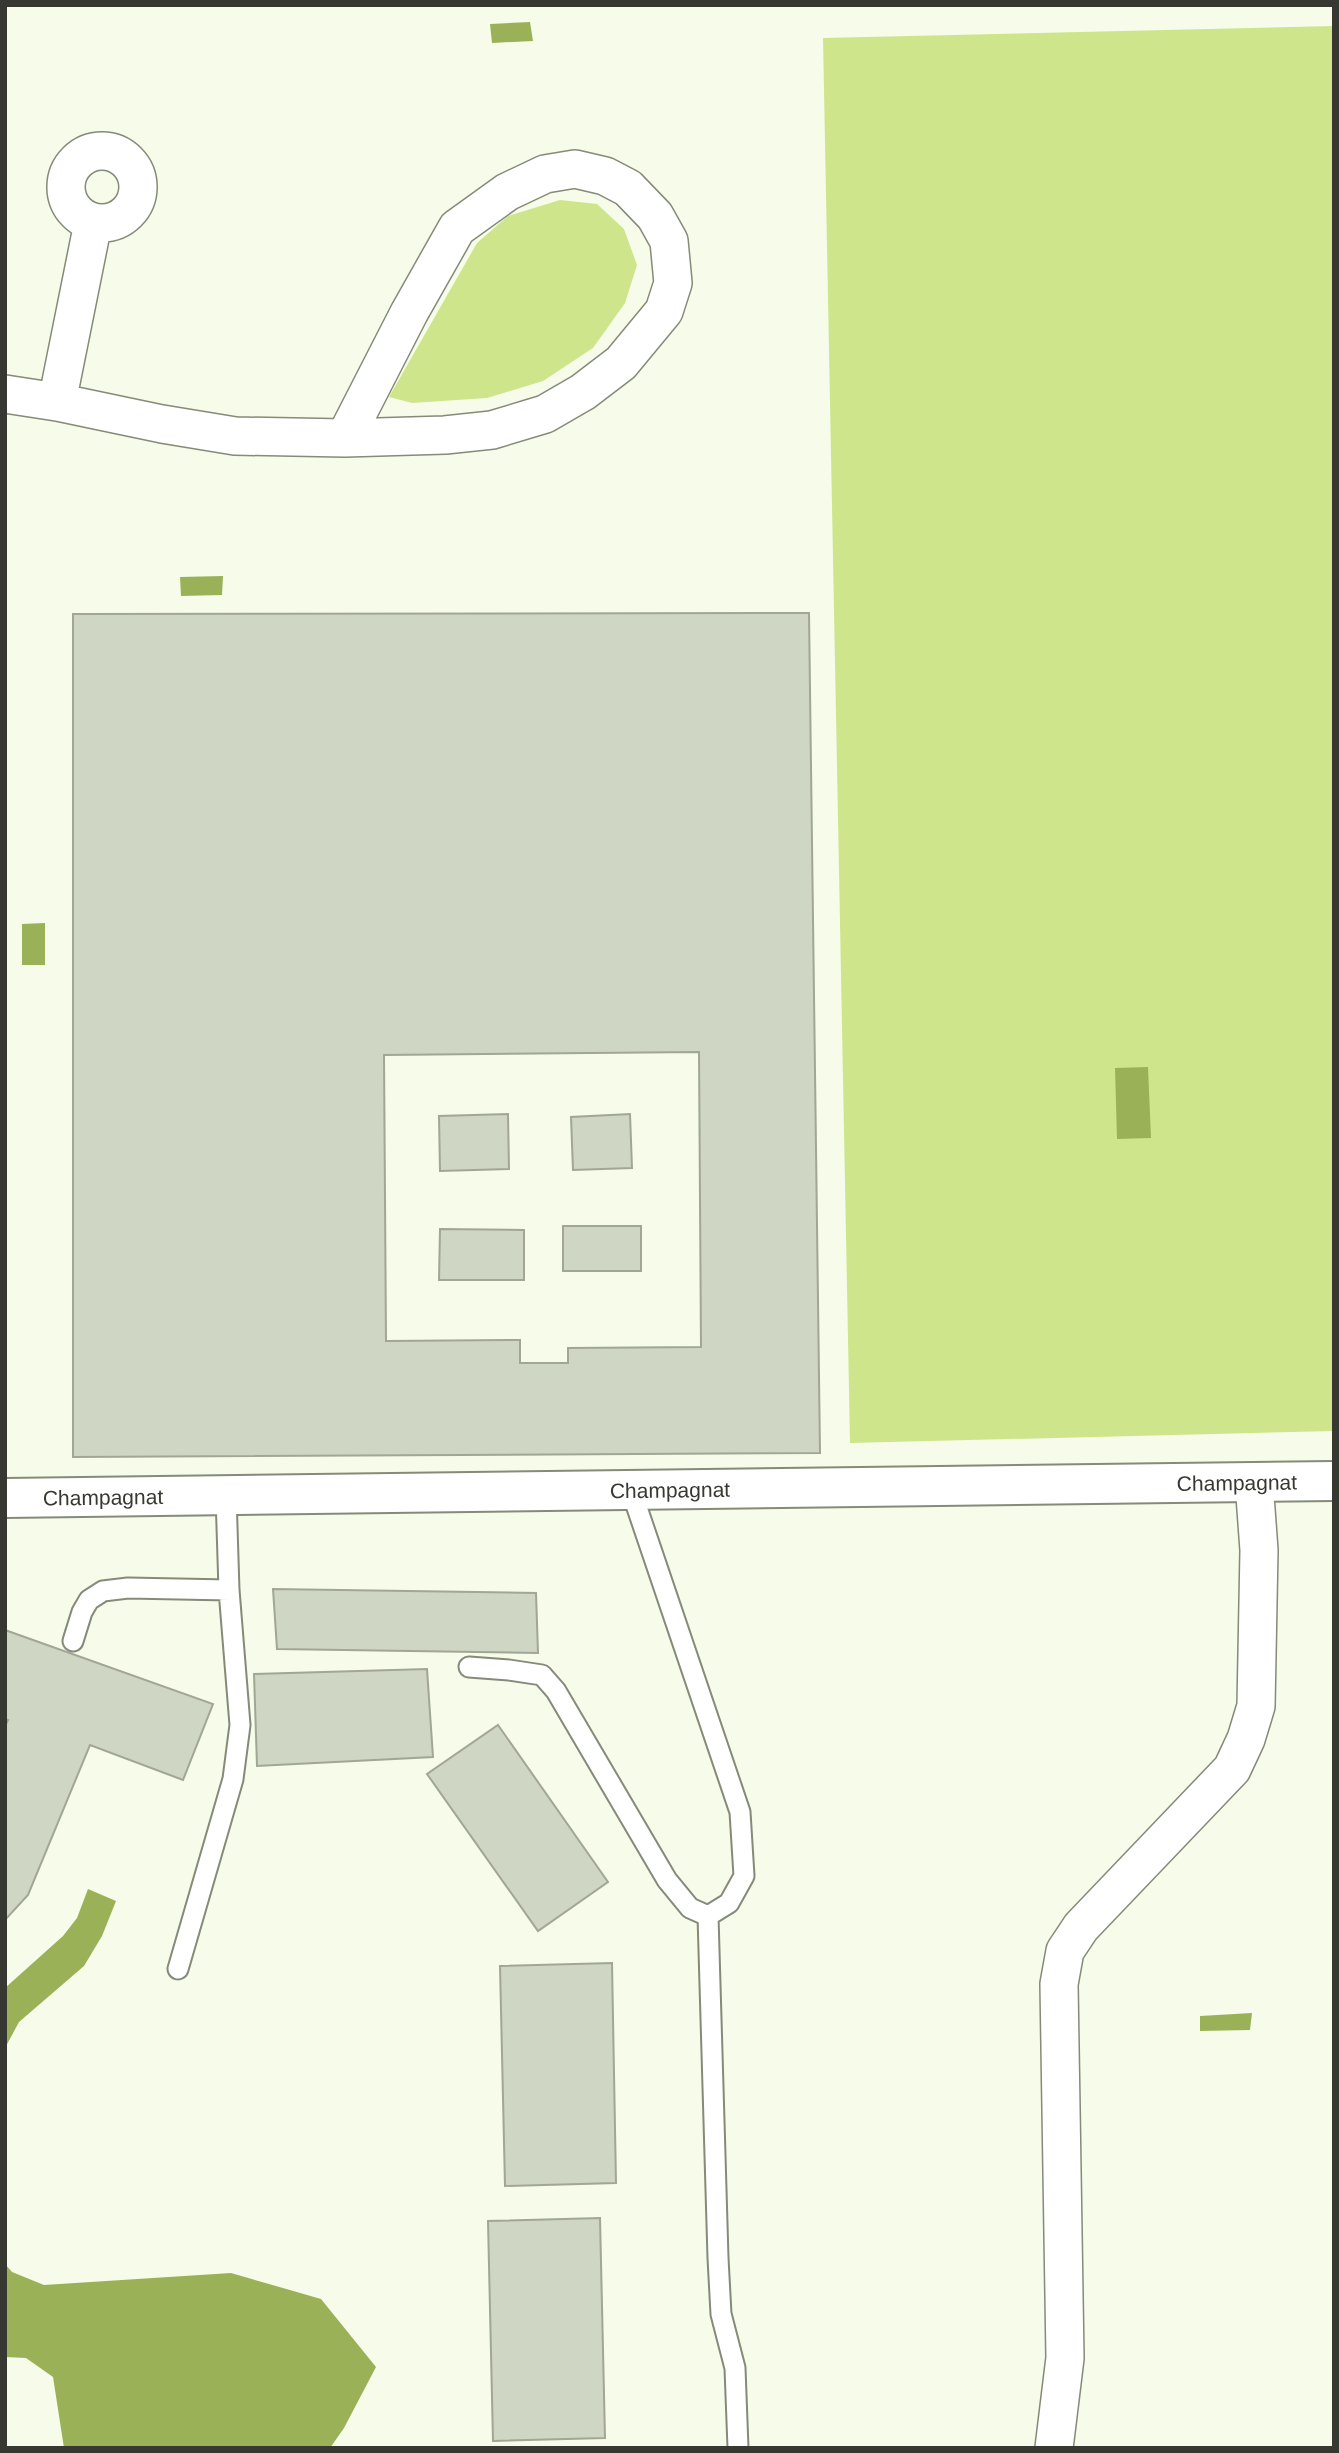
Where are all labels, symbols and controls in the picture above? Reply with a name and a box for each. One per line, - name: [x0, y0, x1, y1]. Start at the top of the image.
- street label: Champagnat: [1177, 1470, 1297, 1495]
- street label: Champagnat: [610, 1477, 730, 1502]
- street label: Champagnat: [43, 1484, 163, 1509]

